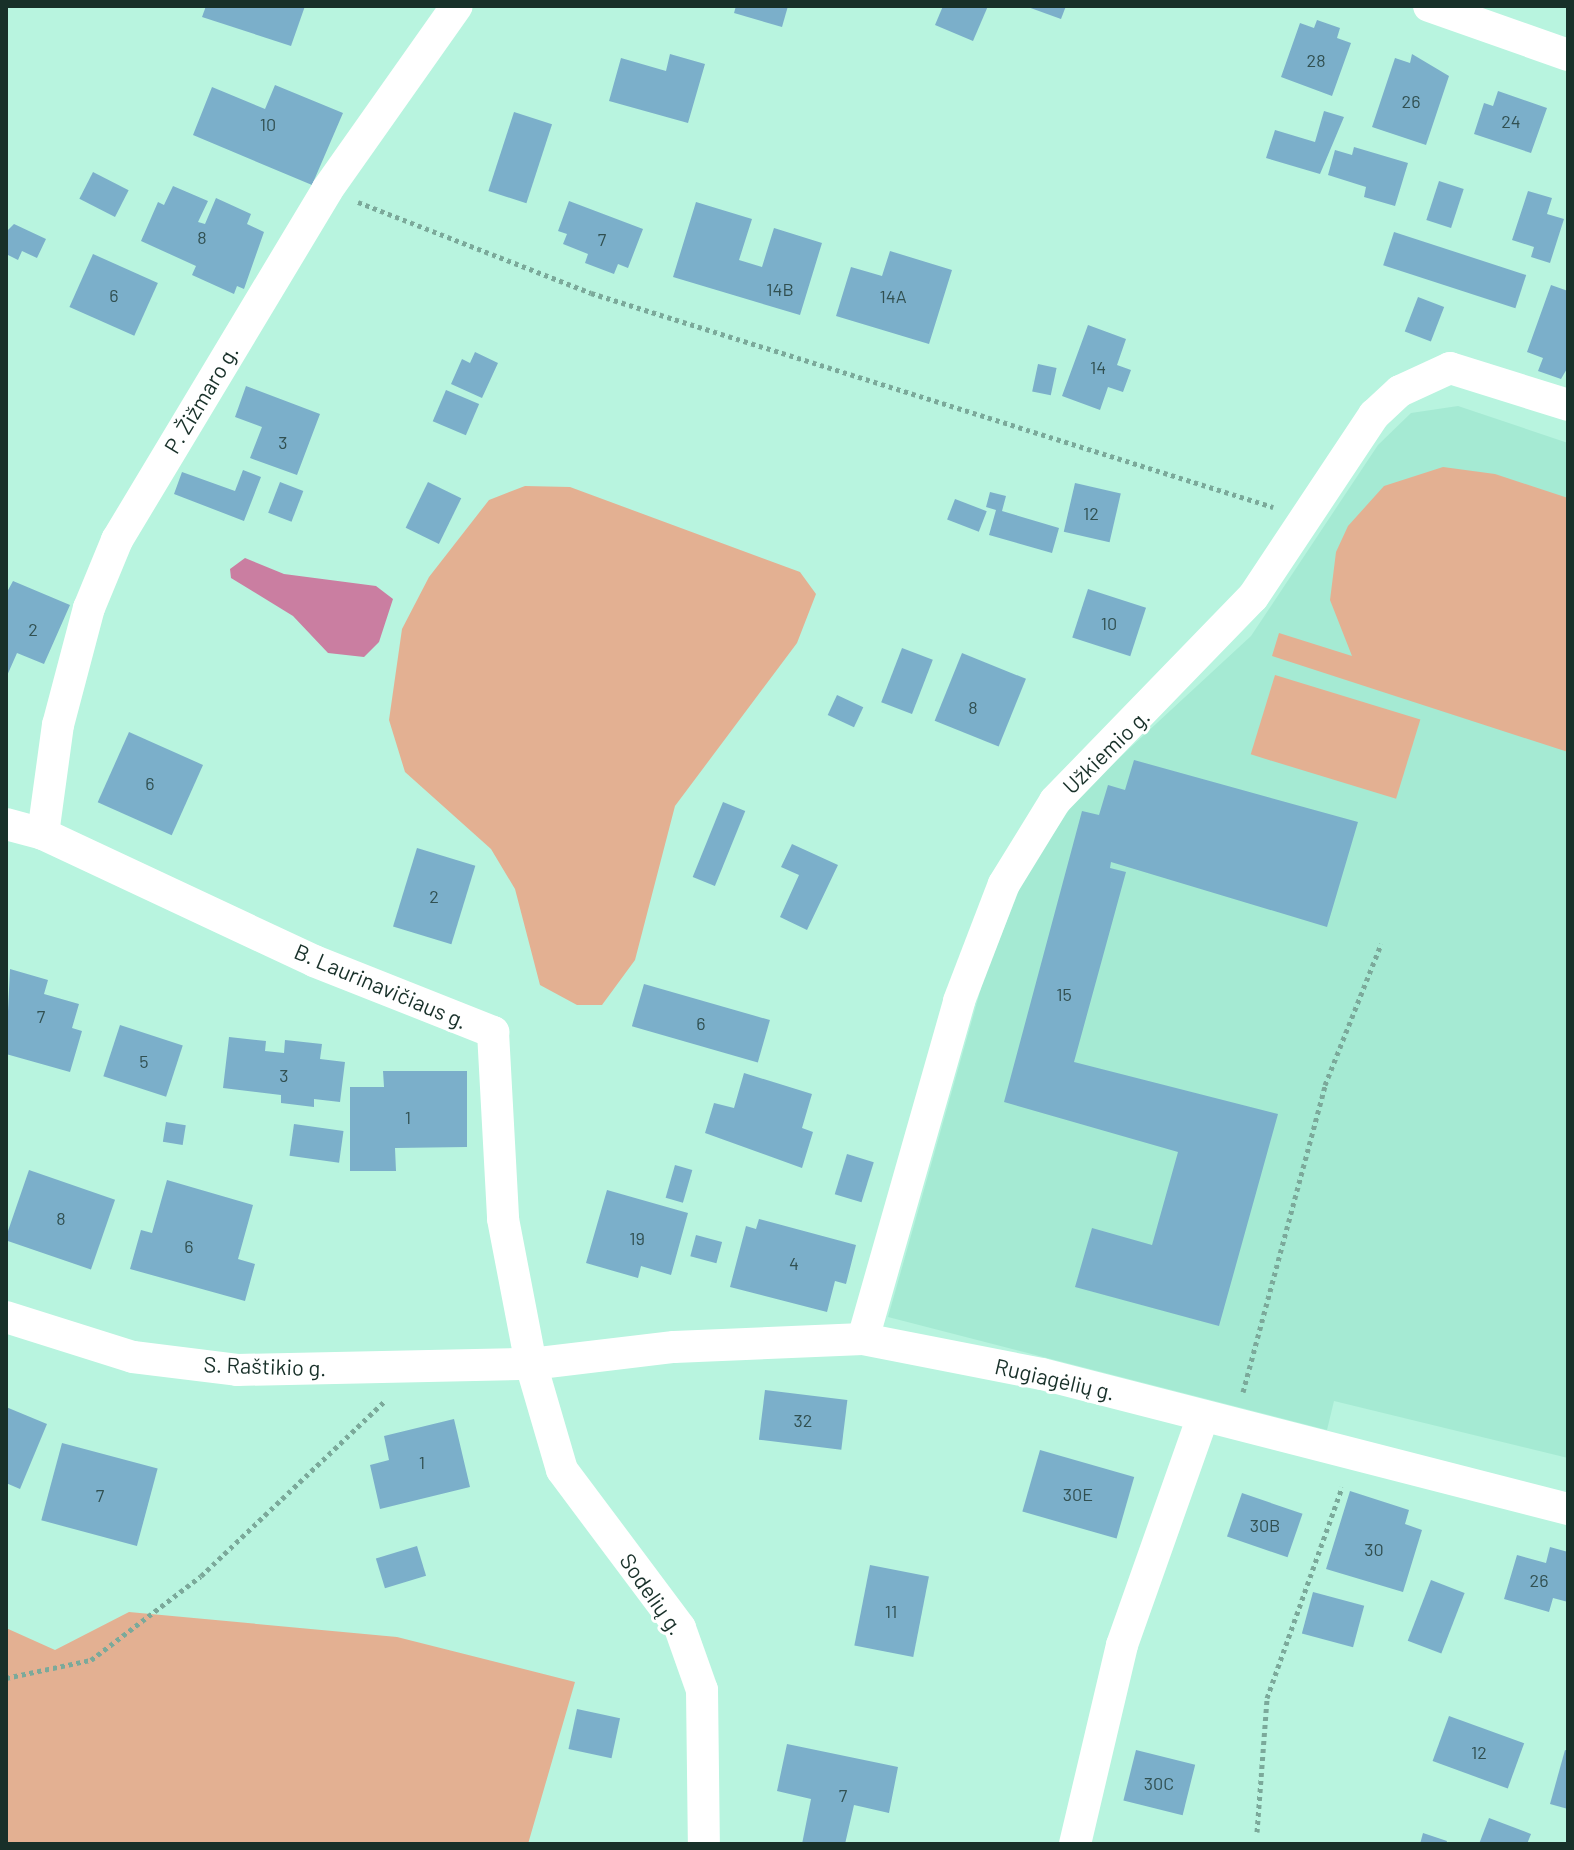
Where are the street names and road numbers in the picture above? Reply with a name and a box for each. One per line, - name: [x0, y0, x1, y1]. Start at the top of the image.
- street label: P. Žižmaro g.: [158, 340, 244, 458]
- street label: Užkiemio g.: [1057, 703, 1155, 799]
- street label: B. Laurinavičiaus g.: [291, 938, 471, 1034]
- street label: S. Raštikio g.: [203, 1351, 327, 1381]
- street label: Rugiagėlių g.: [993, 1352, 1117, 1406]
- street label: Sodelių g.: [614, 1548, 690, 1640]

